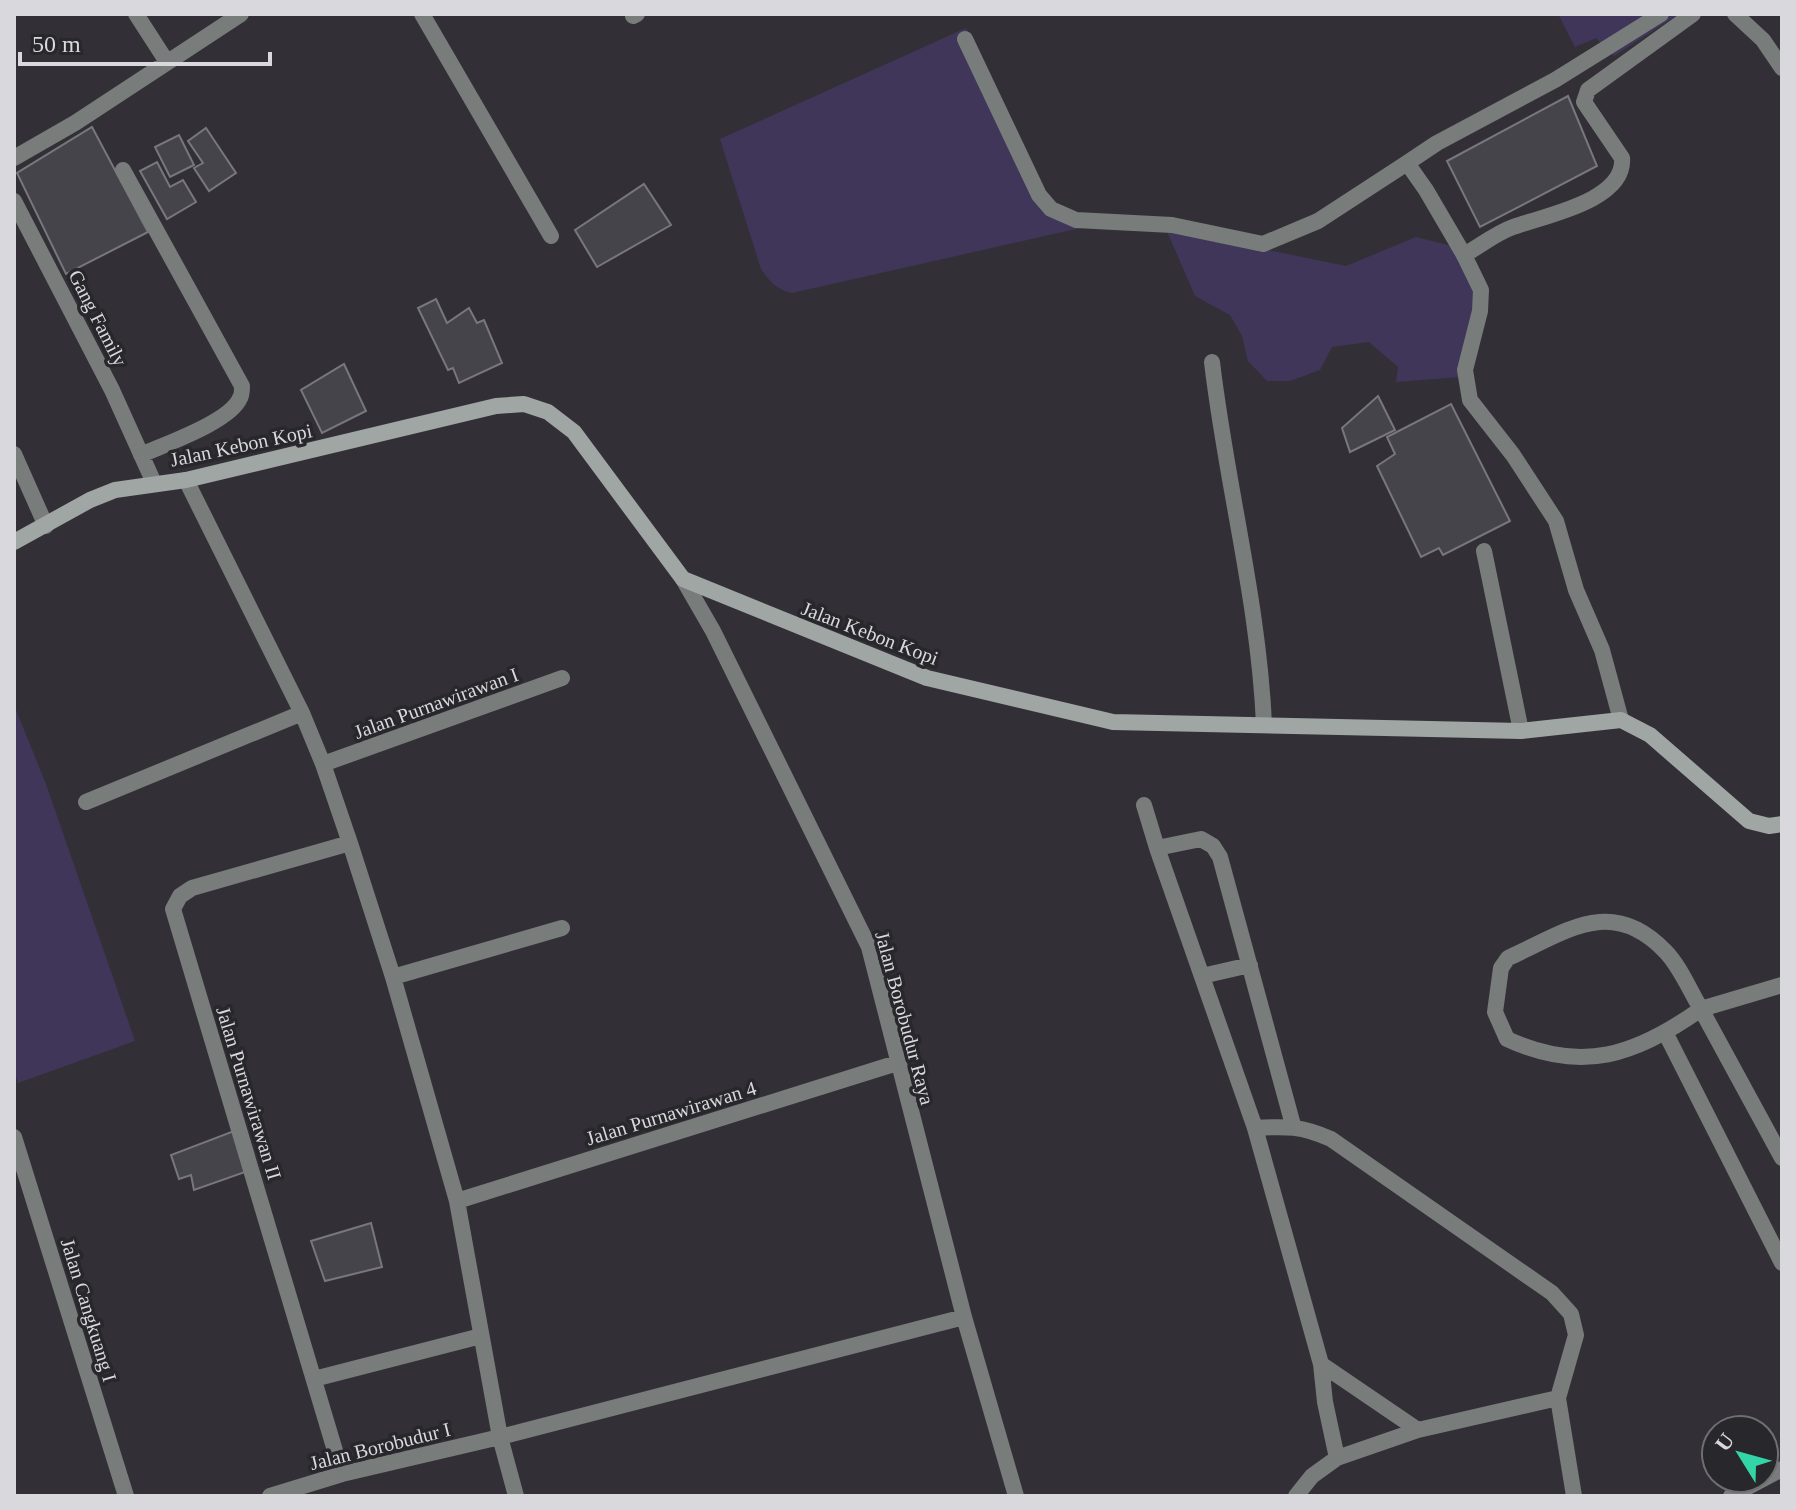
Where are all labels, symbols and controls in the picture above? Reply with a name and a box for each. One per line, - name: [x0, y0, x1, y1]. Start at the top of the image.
- scale bar: [20, 16, 270, 66]
- text: 50 m: [32, 31, 81, 57]
- street label: Gang Family: [63, 266, 132, 370]
- street label: Jalan Kebon Kopi: [168, 419, 315, 472]
- street label: Jalan Kebon Kopi: [798, 597, 942, 670]
- street label: Jalan Purnawirawan I: [351, 663, 521, 743]
- street label: Jalan Borobudur Raya: [870, 929, 939, 1108]
- street label: Jalan Purnawirawan II: [212, 1004, 286, 1182]
- street label: Jalan Purnawirawan 4: [583, 1077, 759, 1149]
- street label: Jalan Cangkuang I: [56, 1236, 121, 1385]
- north arrow: [1700, 1414, 1780, 1494]
- street label: Jalan Borobudur I: [307, 1418, 453, 1474]
- text: U: [1710, 1428, 1739, 1456]

